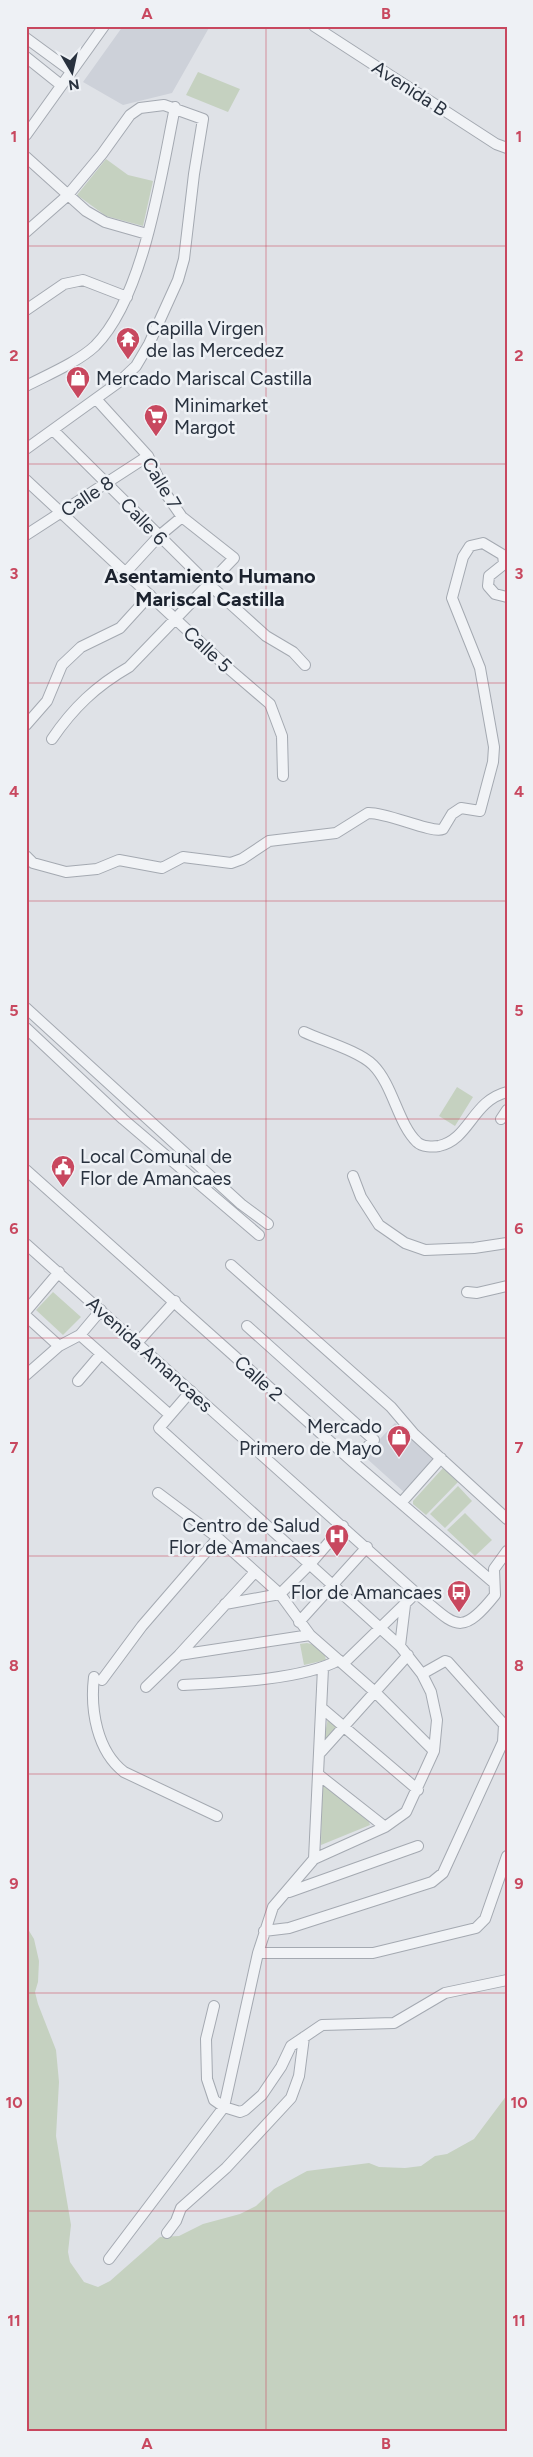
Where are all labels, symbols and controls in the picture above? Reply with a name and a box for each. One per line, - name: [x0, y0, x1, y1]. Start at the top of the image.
- text: A: [141, 4, 153, 23]
- text: B: [381, 4, 391, 23]
- north arrow: [48, 48, 98, 98]
- street label: Avenida B: [368, 56, 452, 121]
- text: N: [67, 75, 81, 94]
- text: 1: [11, 127, 17, 146]
- text: 1: [516, 127, 522, 146]
- place label: Capilla Virgen de las Mercedez: [146, 317, 284, 362]
- temple icon: Capilla Virgen de las Mercedez: [115, 326, 141, 360]
- text: 2: [9, 346, 19, 365]
- text: 2: [514, 346, 524, 365]
- shop icon: Mercado Mariscal Castilla: [65, 365, 91, 399]
- place label: Mercado Mariscal Castilla: [96, 367, 312, 390]
- place label: Minimarket Margot: [174, 394, 268, 439]
- supermarket icon: Minimarket Margot: [143, 403, 169, 437]
- street label: Calle 7: [137, 453, 186, 514]
- street label: Calle 8: [56, 471, 118, 522]
- street label: Calle 6: [115, 493, 172, 550]
- text: 3: [10, 564, 19, 583]
- district label: Asentamiento Humano Mariscal Castilla: [104, 564, 316, 611]
- text: 3: [515, 564, 524, 583]
- street label: Calle 5: [179, 621, 237, 678]
- text: 4: [9, 782, 19, 801]
- text: 4: [514, 782, 524, 801]
- text: 5: [9, 1001, 19, 1020]
- text: 5: [514, 1001, 524, 1020]
- place label: Local Comunal de Flor de Amancaes: [80, 1145, 232, 1190]
- public building icon: Local Comunal de Flor de Amancaes: [50, 1154, 76, 1188]
- text: 6: [9, 1219, 19, 1238]
- text: 6: [514, 1219, 524, 1238]
- street label: Avenida Amancaes: [82, 1292, 218, 1417]
- street label: Calle 2: [230, 1351, 288, 1406]
- place label: Mercado Primero de Mayo: [239, 1415, 382, 1460]
- shop icon: Mercado Primero de Mayo: [386, 1424, 412, 1458]
- text: 7: [10, 1438, 19, 1457]
- text: 7: [515, 1438, 524, 1457]
- place label: Centro de Salud Flor de Amancaes: [169, 1514, 320, 1559]
- hospital icon: Centro de Salud Flor de Amancaes: [324, 1523, 350, 1557]
- bus stop icon: Flor de Amancaes: [446, 1579, 472, 1613]
- place label: Flor de Amancaes: [291, 1581, 442, 1604]
- text: 8: [9, 1656, 19, 1675]
- text: 8: [514, 1656, 524, 1675]
- text: 9: [9, 1874, 19, 1893]
- text: 9: [514, 1874, 524, 1893]
- text: 10: [5, 2093, 23, 2112]
- text: 10: [510, 2093, 528, 2112]
- text: 11: [7, 2311, 21, 2330]
- text: 11: [512, 2311, 526, 2330]
- text: A: [141, 2434, 153, 2453]
- text: B: [381, 2434, 391, 2453]

